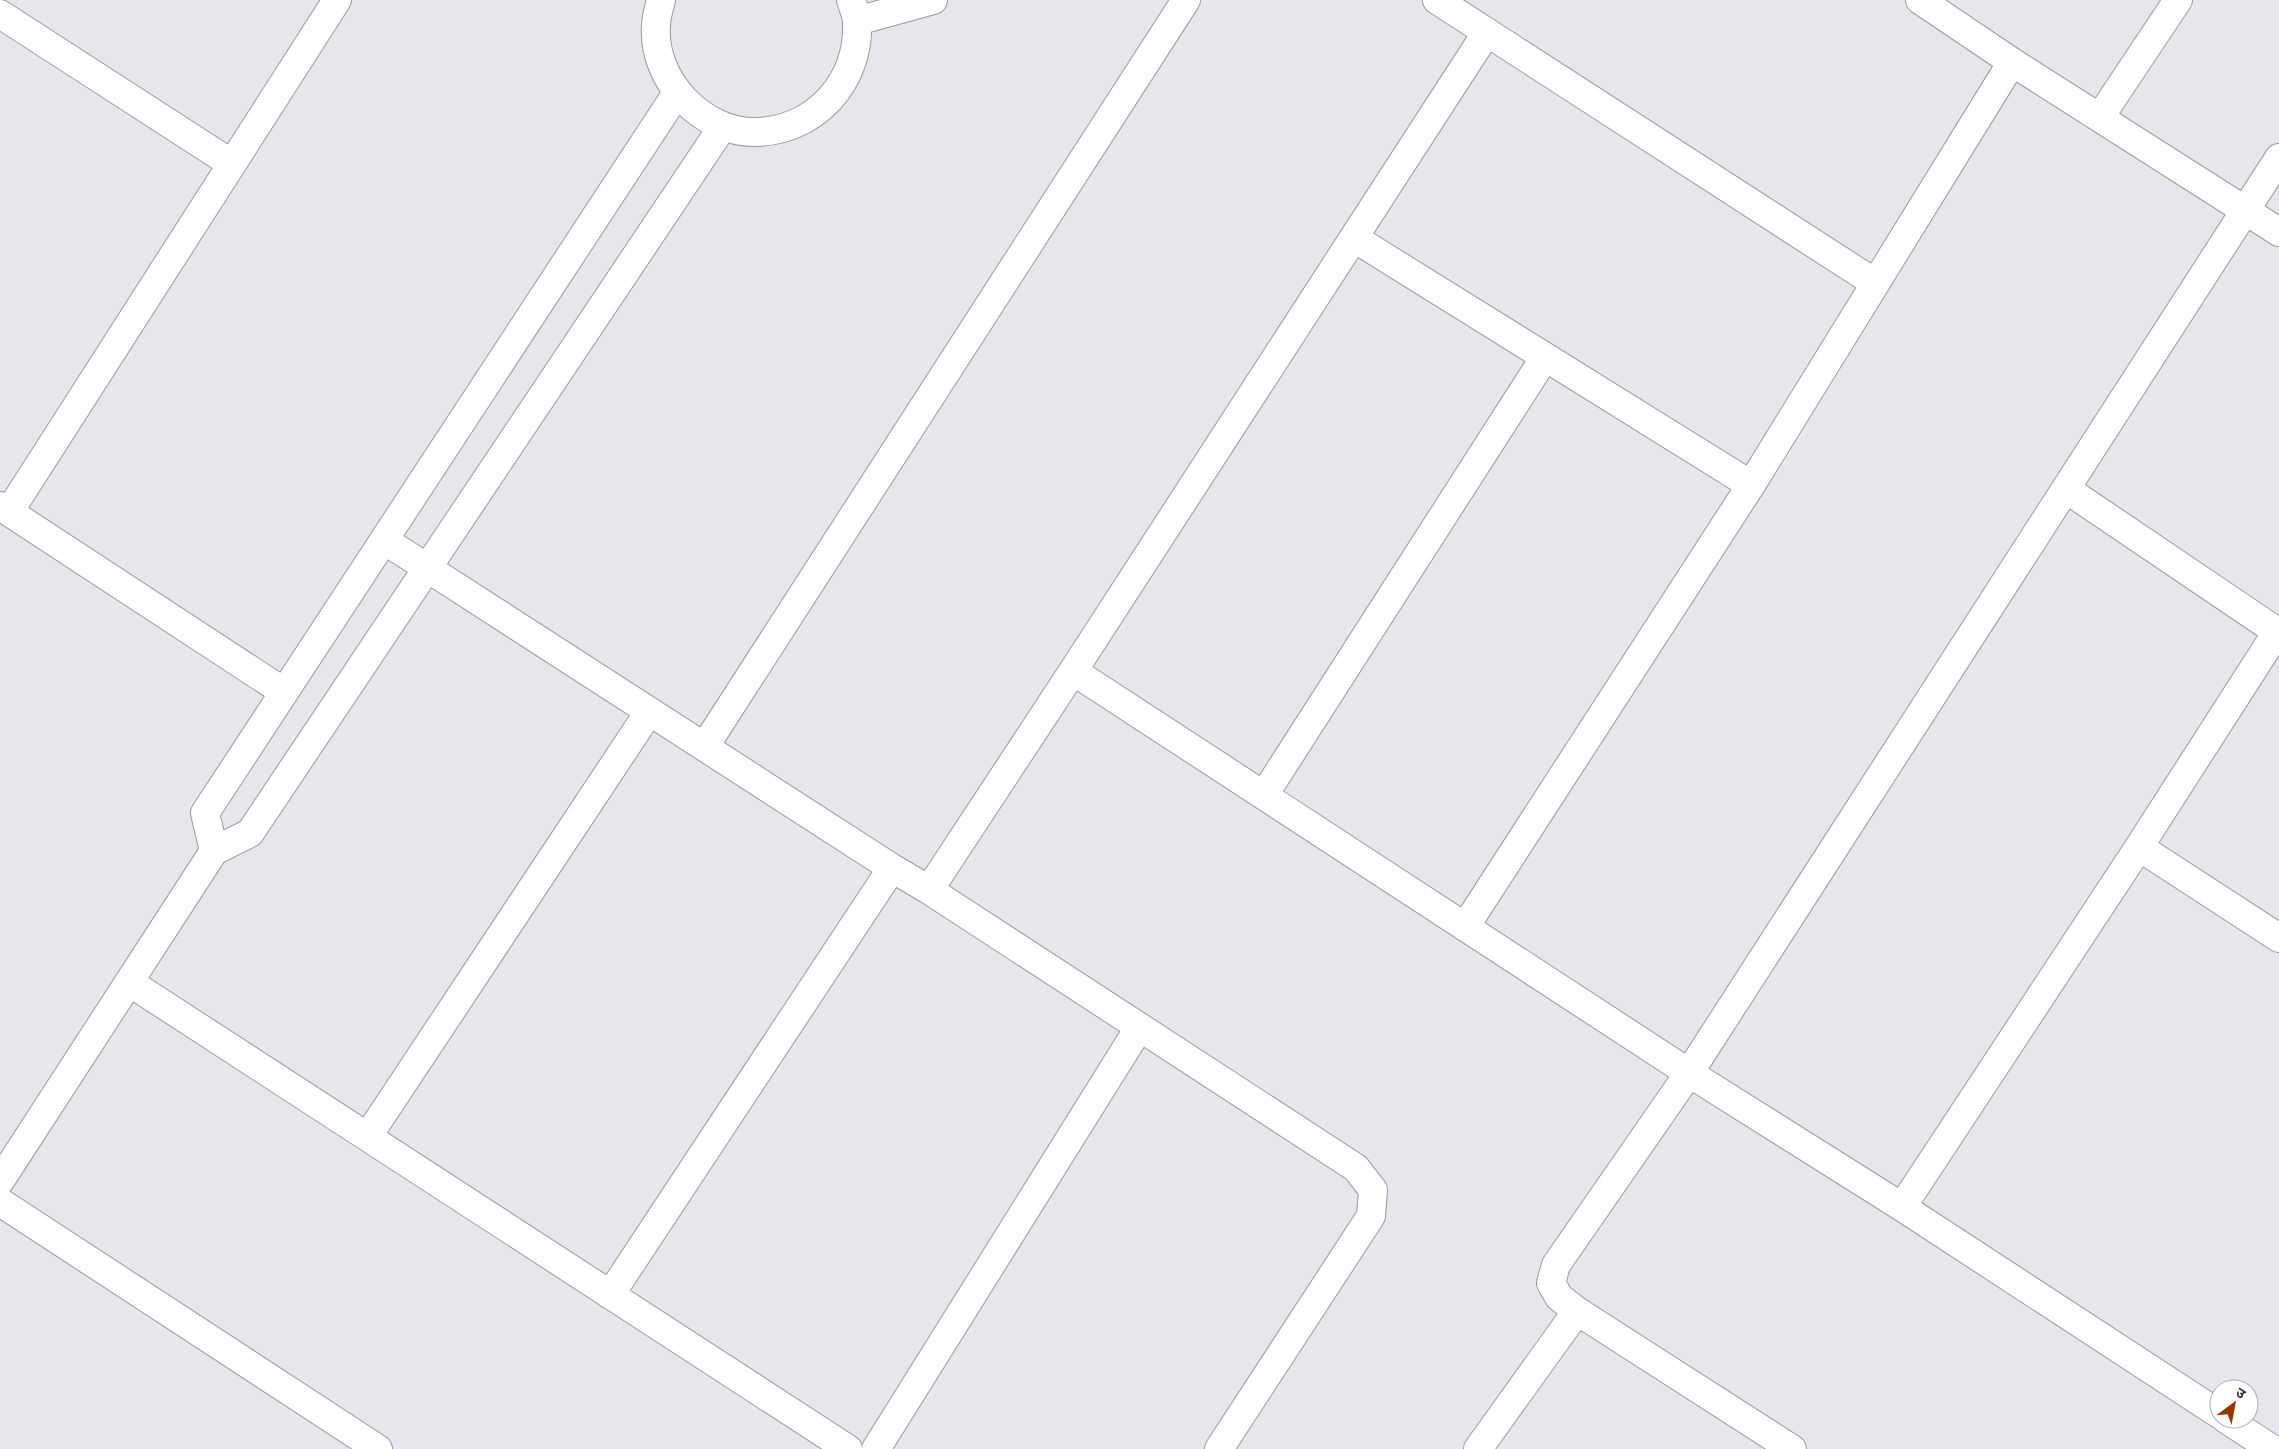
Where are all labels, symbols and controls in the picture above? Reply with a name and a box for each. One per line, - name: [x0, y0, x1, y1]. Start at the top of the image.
- north arrow: [2209, 1379, 2259, 1429]
- text: उ: [2233, 1384, 2249, 1403]

